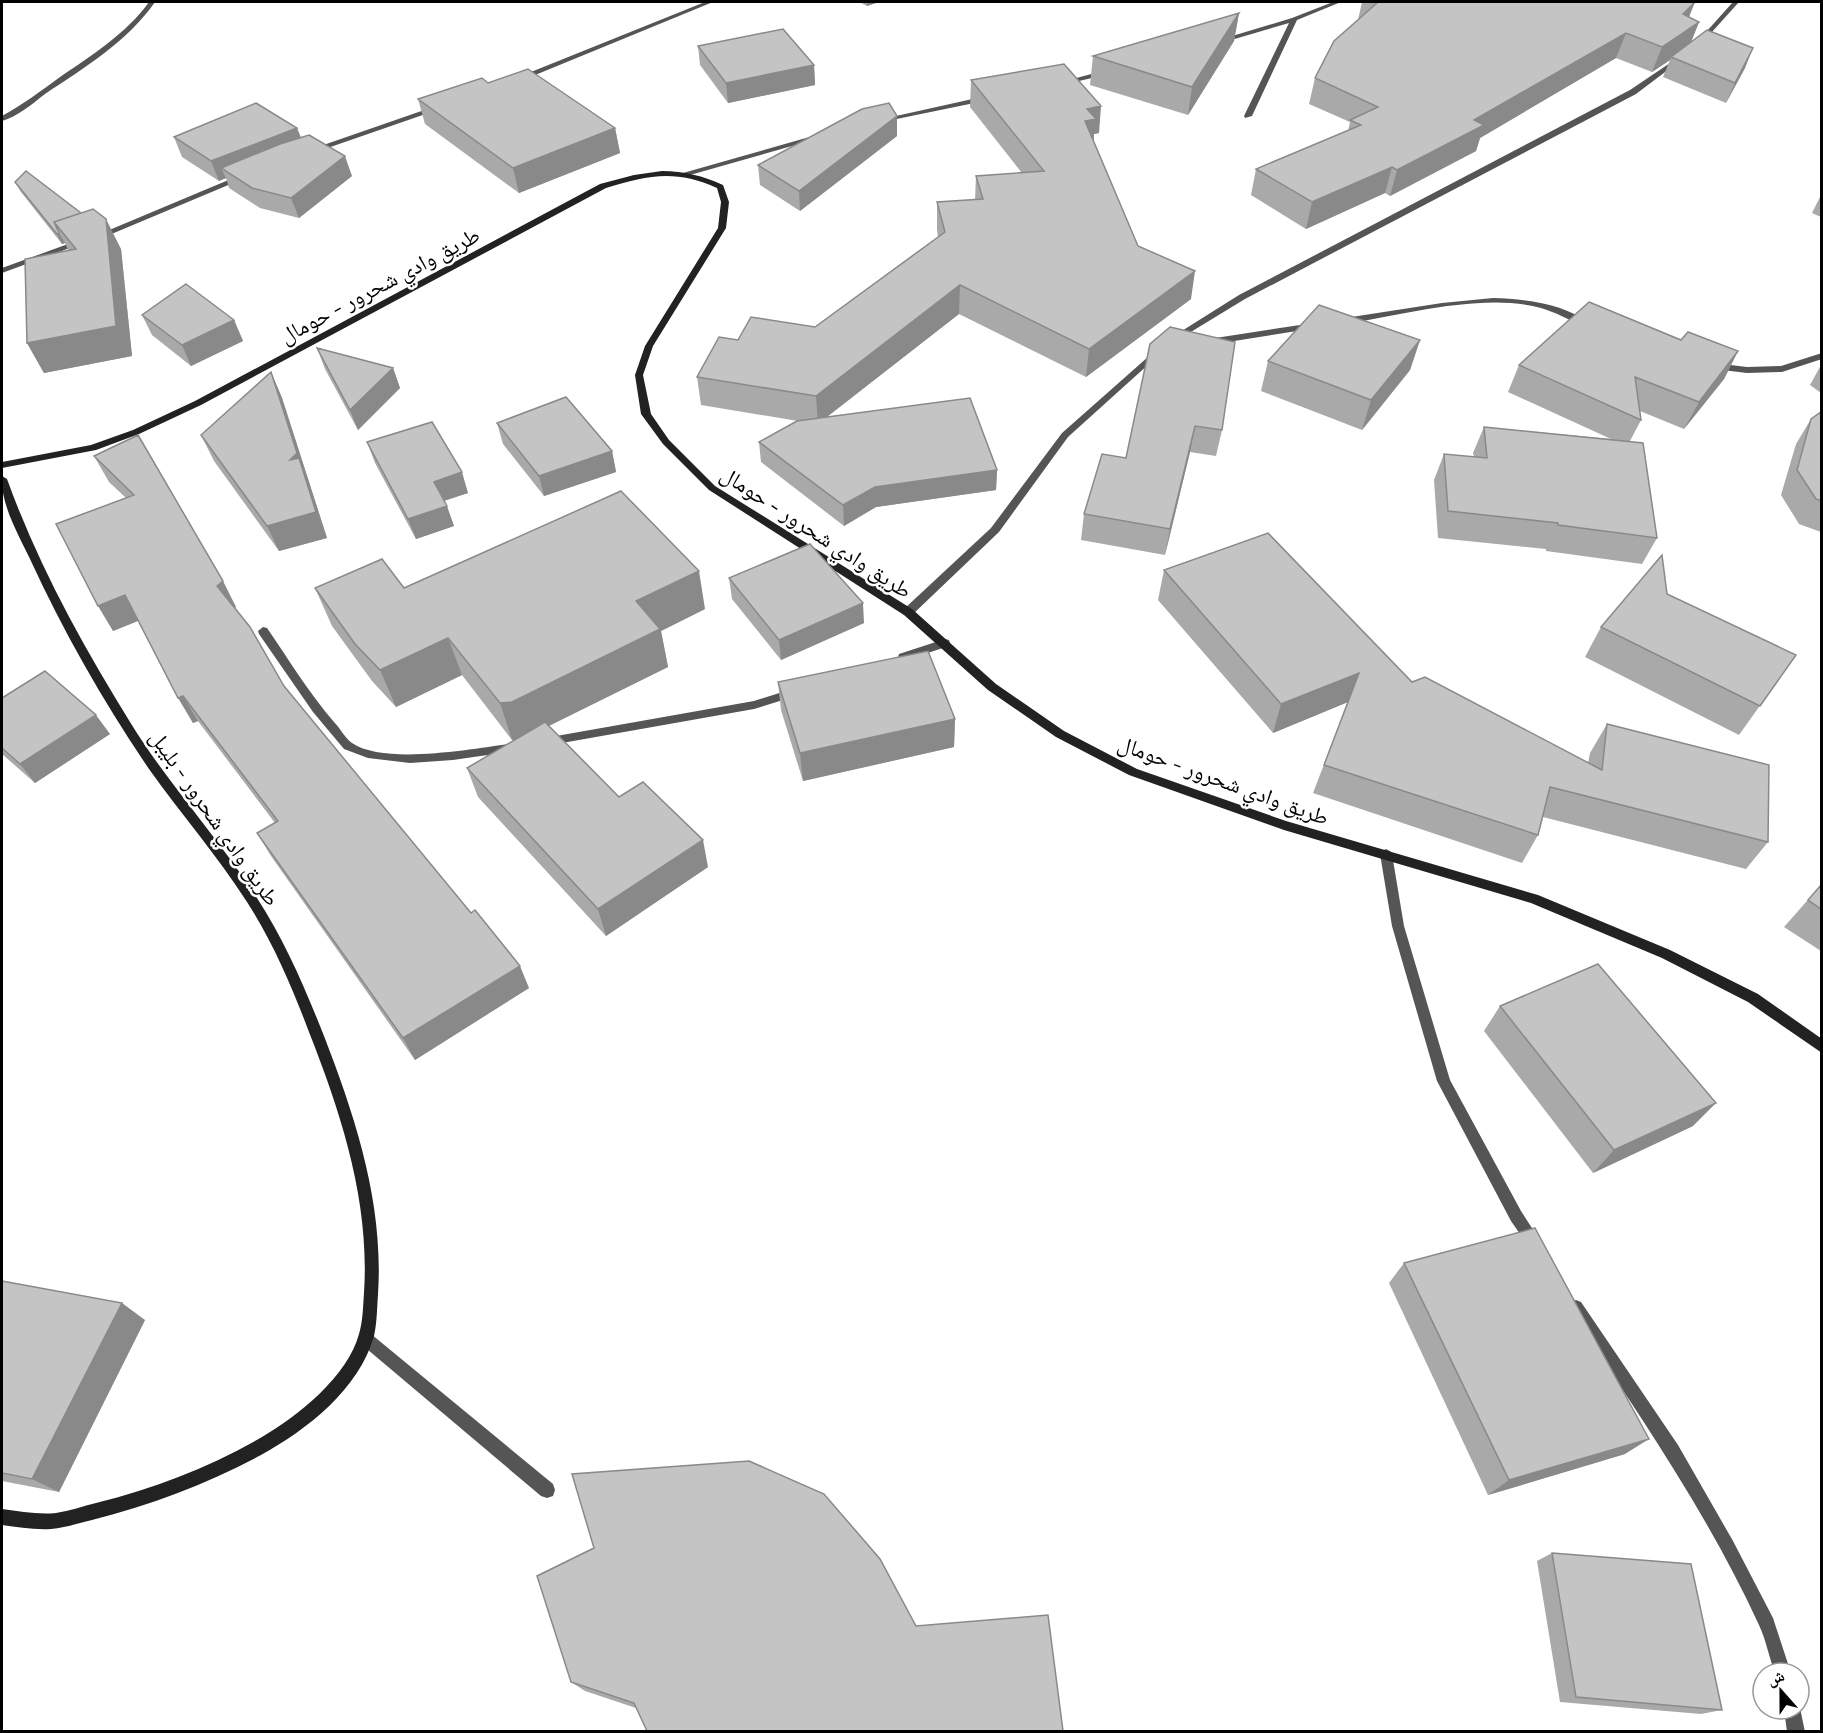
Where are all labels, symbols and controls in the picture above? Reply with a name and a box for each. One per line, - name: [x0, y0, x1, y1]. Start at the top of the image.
- street label: طريق وادي شحرور - حومال: [275, 220, 486, 353]
- street label: طريق وادي شحرور - حومال: [714, 459, 917, 607]
- street label: طريق وادي شحرور - بليبل: [141, 724, 286, 913]
- street label: طريق وادي شحرور - حومال: [1113, 729, 1333, 835]
- north arrow: [1751, 1661, 1811, 1721]
- text: ش: [1764, 1665, 1787, 1689]

